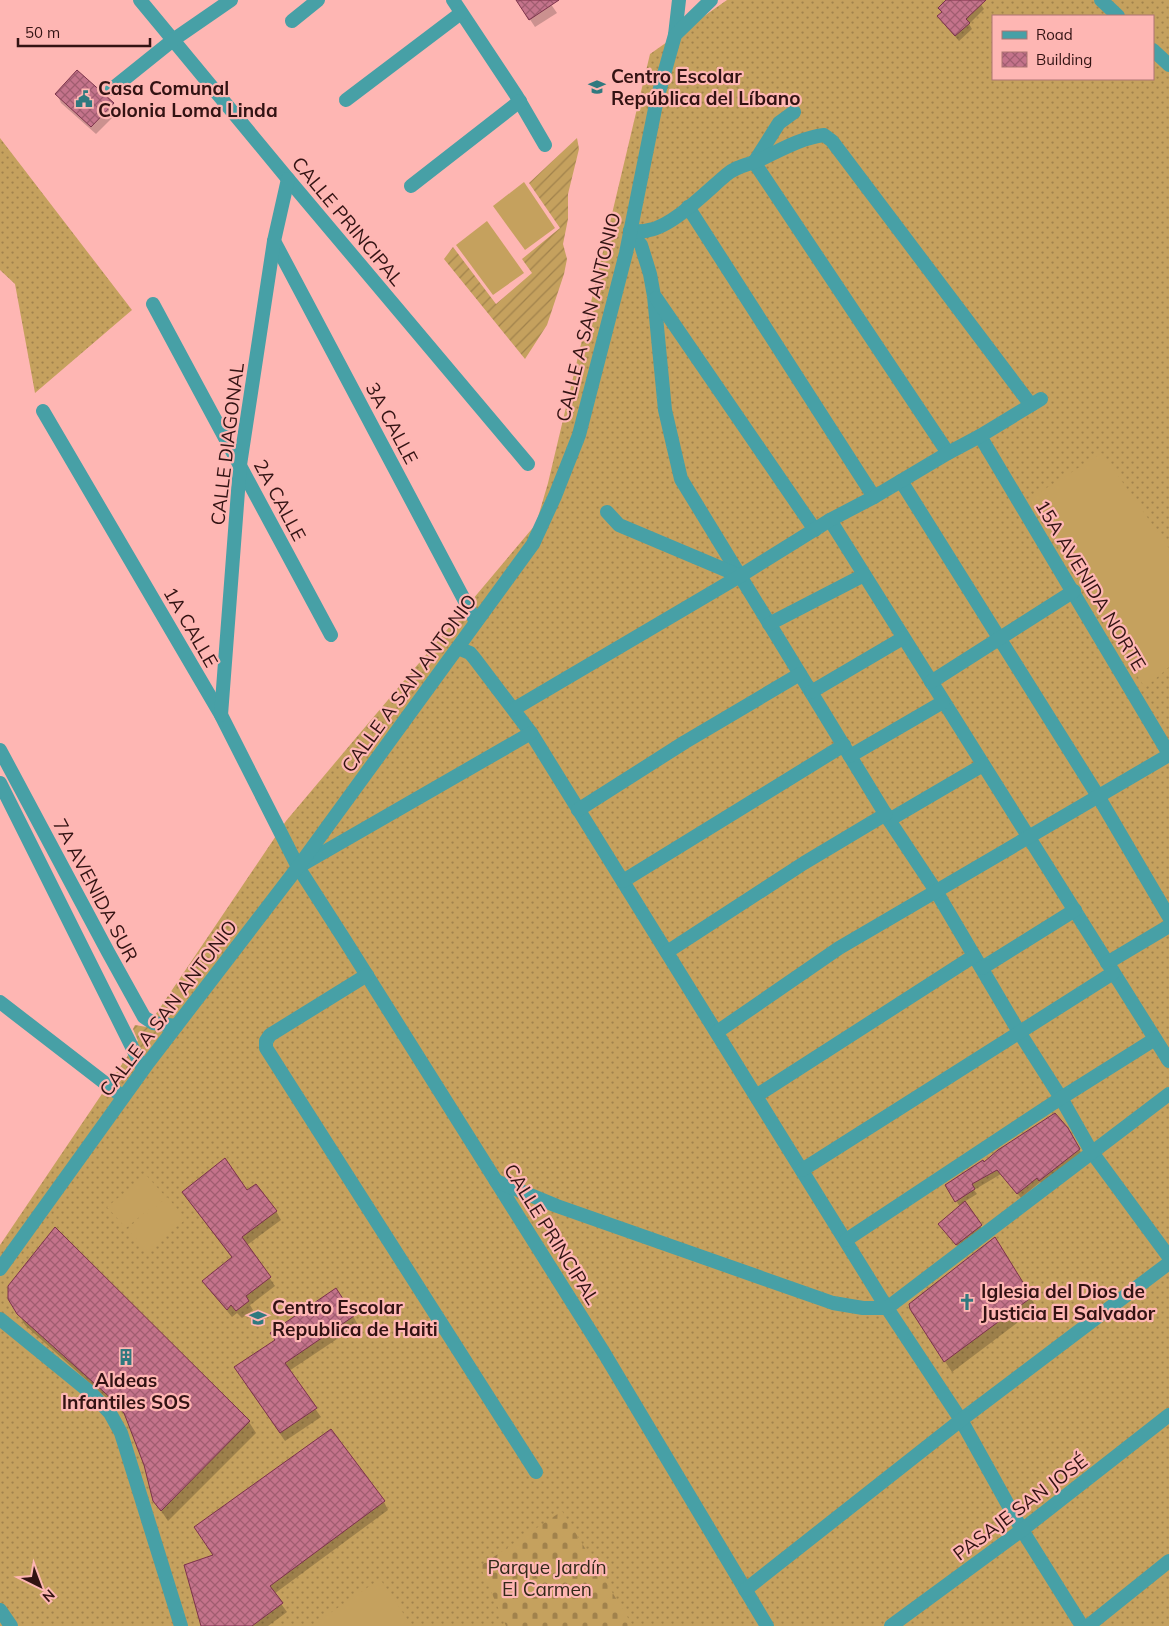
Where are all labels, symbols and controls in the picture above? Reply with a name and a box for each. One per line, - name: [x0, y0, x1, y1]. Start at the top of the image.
- scale bar: [18, 15, 150, 47]
- legend: [992, 15, 1154, 80]
- text: 50 m: [25, 23, 60, 42]
- text: Road: [1036, 25, 1073, 44]
- text: Building: [1036, 50, 1092, 69]
- place label: Centro Escolar República del Líbano: [611, 64, 800, 110]
- place label: Casa Comunal Colonia Loma Linda: [98, 76, 278, 122]
- school or university icon: Centro Escolar República del Líbano: [587, 77, 607, 97]
- public building icon: Casa Comunal Colonia Loma Linda: [74, 89, 94, 109]
- street label: CALLE PRINCIPAL: [287, 151, 409, 291]
- street label: CALLE A SAN ANTONIO: [550, 210, 626, 424]
- street label: CALLE DIAGONAL: [205, 361, 249, 527]
- street label: 3A CALLE: [361, 378, 423, 468]
- street label: 2A CALLE: [249, 455, 311, 545]
- street label: 15A AVENIDA NORTE: [1030, 495, 1152, 675]
- street label: 1A CALLE: [158, 583, 224, 671]
- street label: CALLE A SAN ANTONIO: [336, 589, 482, 777]
- street label: 7A AVENIDA SUR: [48, 814, 144, 966]
- street label: CALLE A SAN ANTONIO: [94, 915, 242, 1101]
- street label: CALLE PRINCIPAL: [499, 1159, 605, 1309]
- place label: Iglesia del Dios de Justicia El Salvador: [981, 1279, 1156, 1325]
- church icon: Iglesia del Dios de Justicia El Salvador: [957, 1292, 977, 1312]
- place label: Centro Escolar Republica de Haiti: [272, 1295, 438, 1341]
- school or university icon: Centro Escolar Republica de Haiti: [248, 1308, 268, 1328]
- building icon: Aldeas Infantiles SOS: [116, 1347, 136, 1367]
- place label: Aldeas Infantiles SOS: [62, 1368, 190, 1414]
- street label: PASAJE SAN JOSÉ: [948, 1449, 1092, 1565]
- park label: Parque Jardín El Carmen: [487, 1555, 607, 1601]
- north arrow: [15, 1561, 65, 1611]
- text: N: [39, 1585, 59, 1606]

